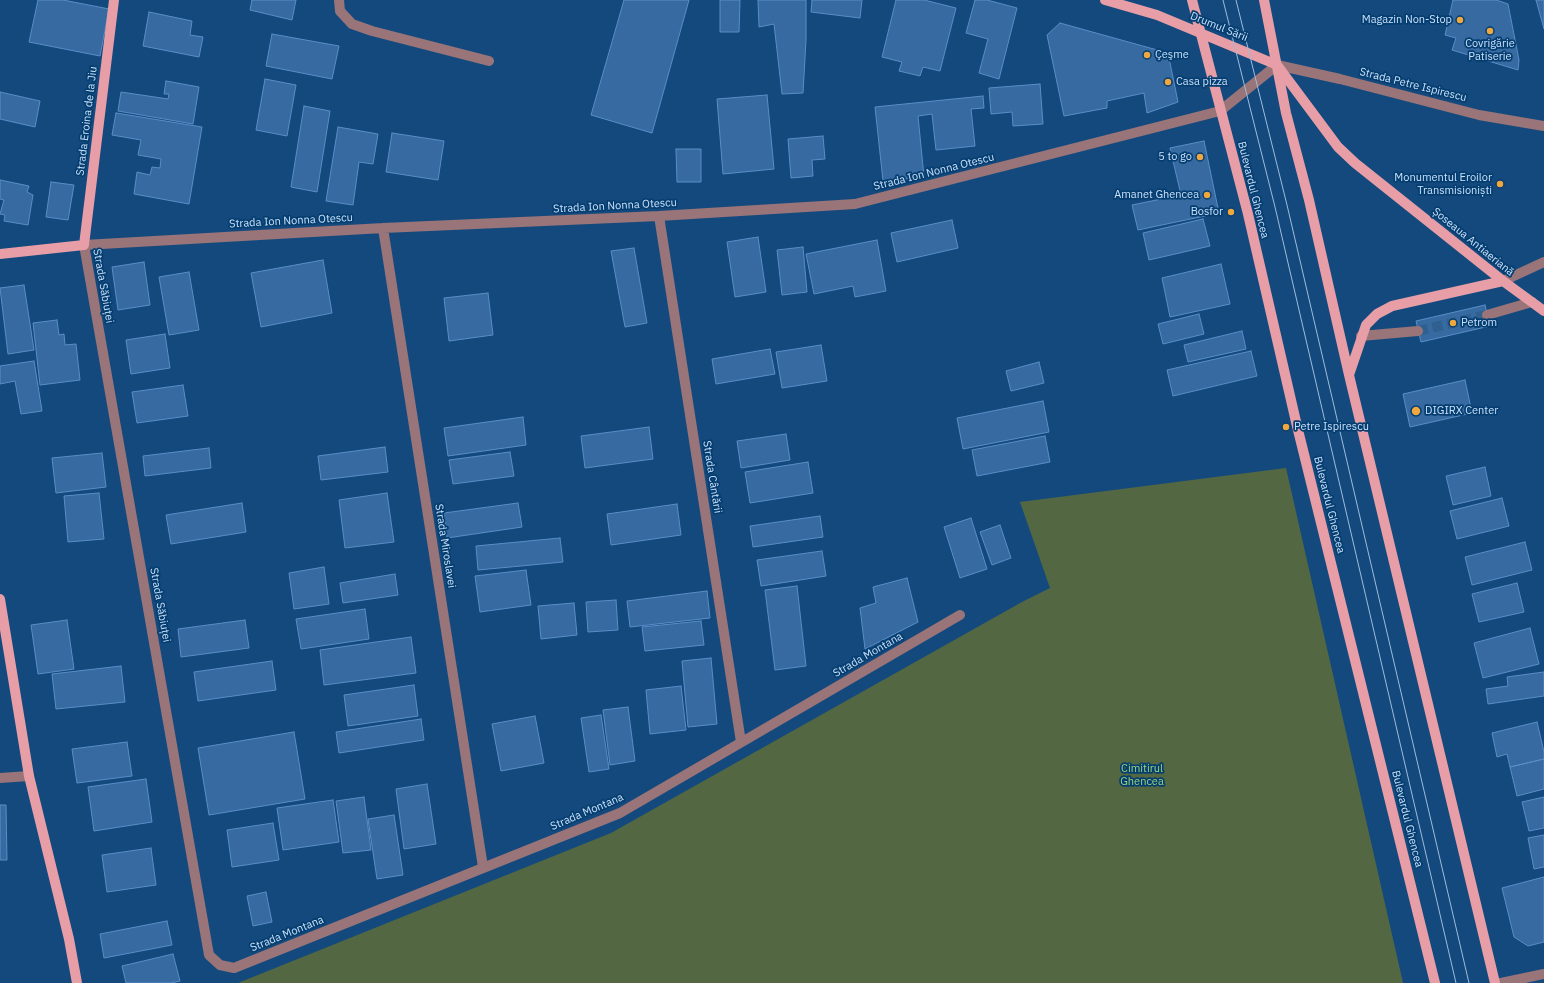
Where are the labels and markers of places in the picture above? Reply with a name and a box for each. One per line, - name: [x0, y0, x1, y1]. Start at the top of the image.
- place label: Magazin Non-Stop: [1362, 13, 1452, 27]
- marker: Magazin Non-Stop: [1455, 15, 1465, 25]
- marker: Covrigărie Patiserie: [1485, 26, 1495, 36]
- place label: Covrigărie Patiserie: [1465, 37, 1515, 63]
- place label: Çeşme: [1155, 48, 1189, 62]
- marker: Çeşme: [1142, 50, 1152, 60]
- place label: Casa pizza: [1176, 75, 1228, 89]
- marker: Casa pizza: [1163, 77, 1173, 87]
- place label: 5 to go: [1158, 150, 1192, 164]
- marker: 5 to go: [1195, 152, 1205, 162]
- place label: Monumentul Eroilor Transmisioniști: [1394, 171, 1492, 197]
- marker: Monumentul Eroilor Transmisioniști: [1495, 179, 1505, 189]
- place label: Amanet Ghencea: [1114, 188, 1199, 202]
- marker: Amanet Ghencea: [1202, 190, 1212, 200]
- place label: Bosfor: [1191, 205, 1223, 219]
- marker: Bosfor: [1226, 207, 1236, 217]
- place label: Petrom: [1461, 316, 1497, 330]
- marker: Petrom: [1448, 318, 1458, 328]
- place label: DIGIRX Center: [1425, 404, 1498, 418]
- marker: DIGIRX Center: [1410, 405, 1422, 417]
- place label: Petre Ispirescu: [1294, 420, 1369, 434]
- marker: Petre Ispirescu: [1281, 422, 1291, 432]

